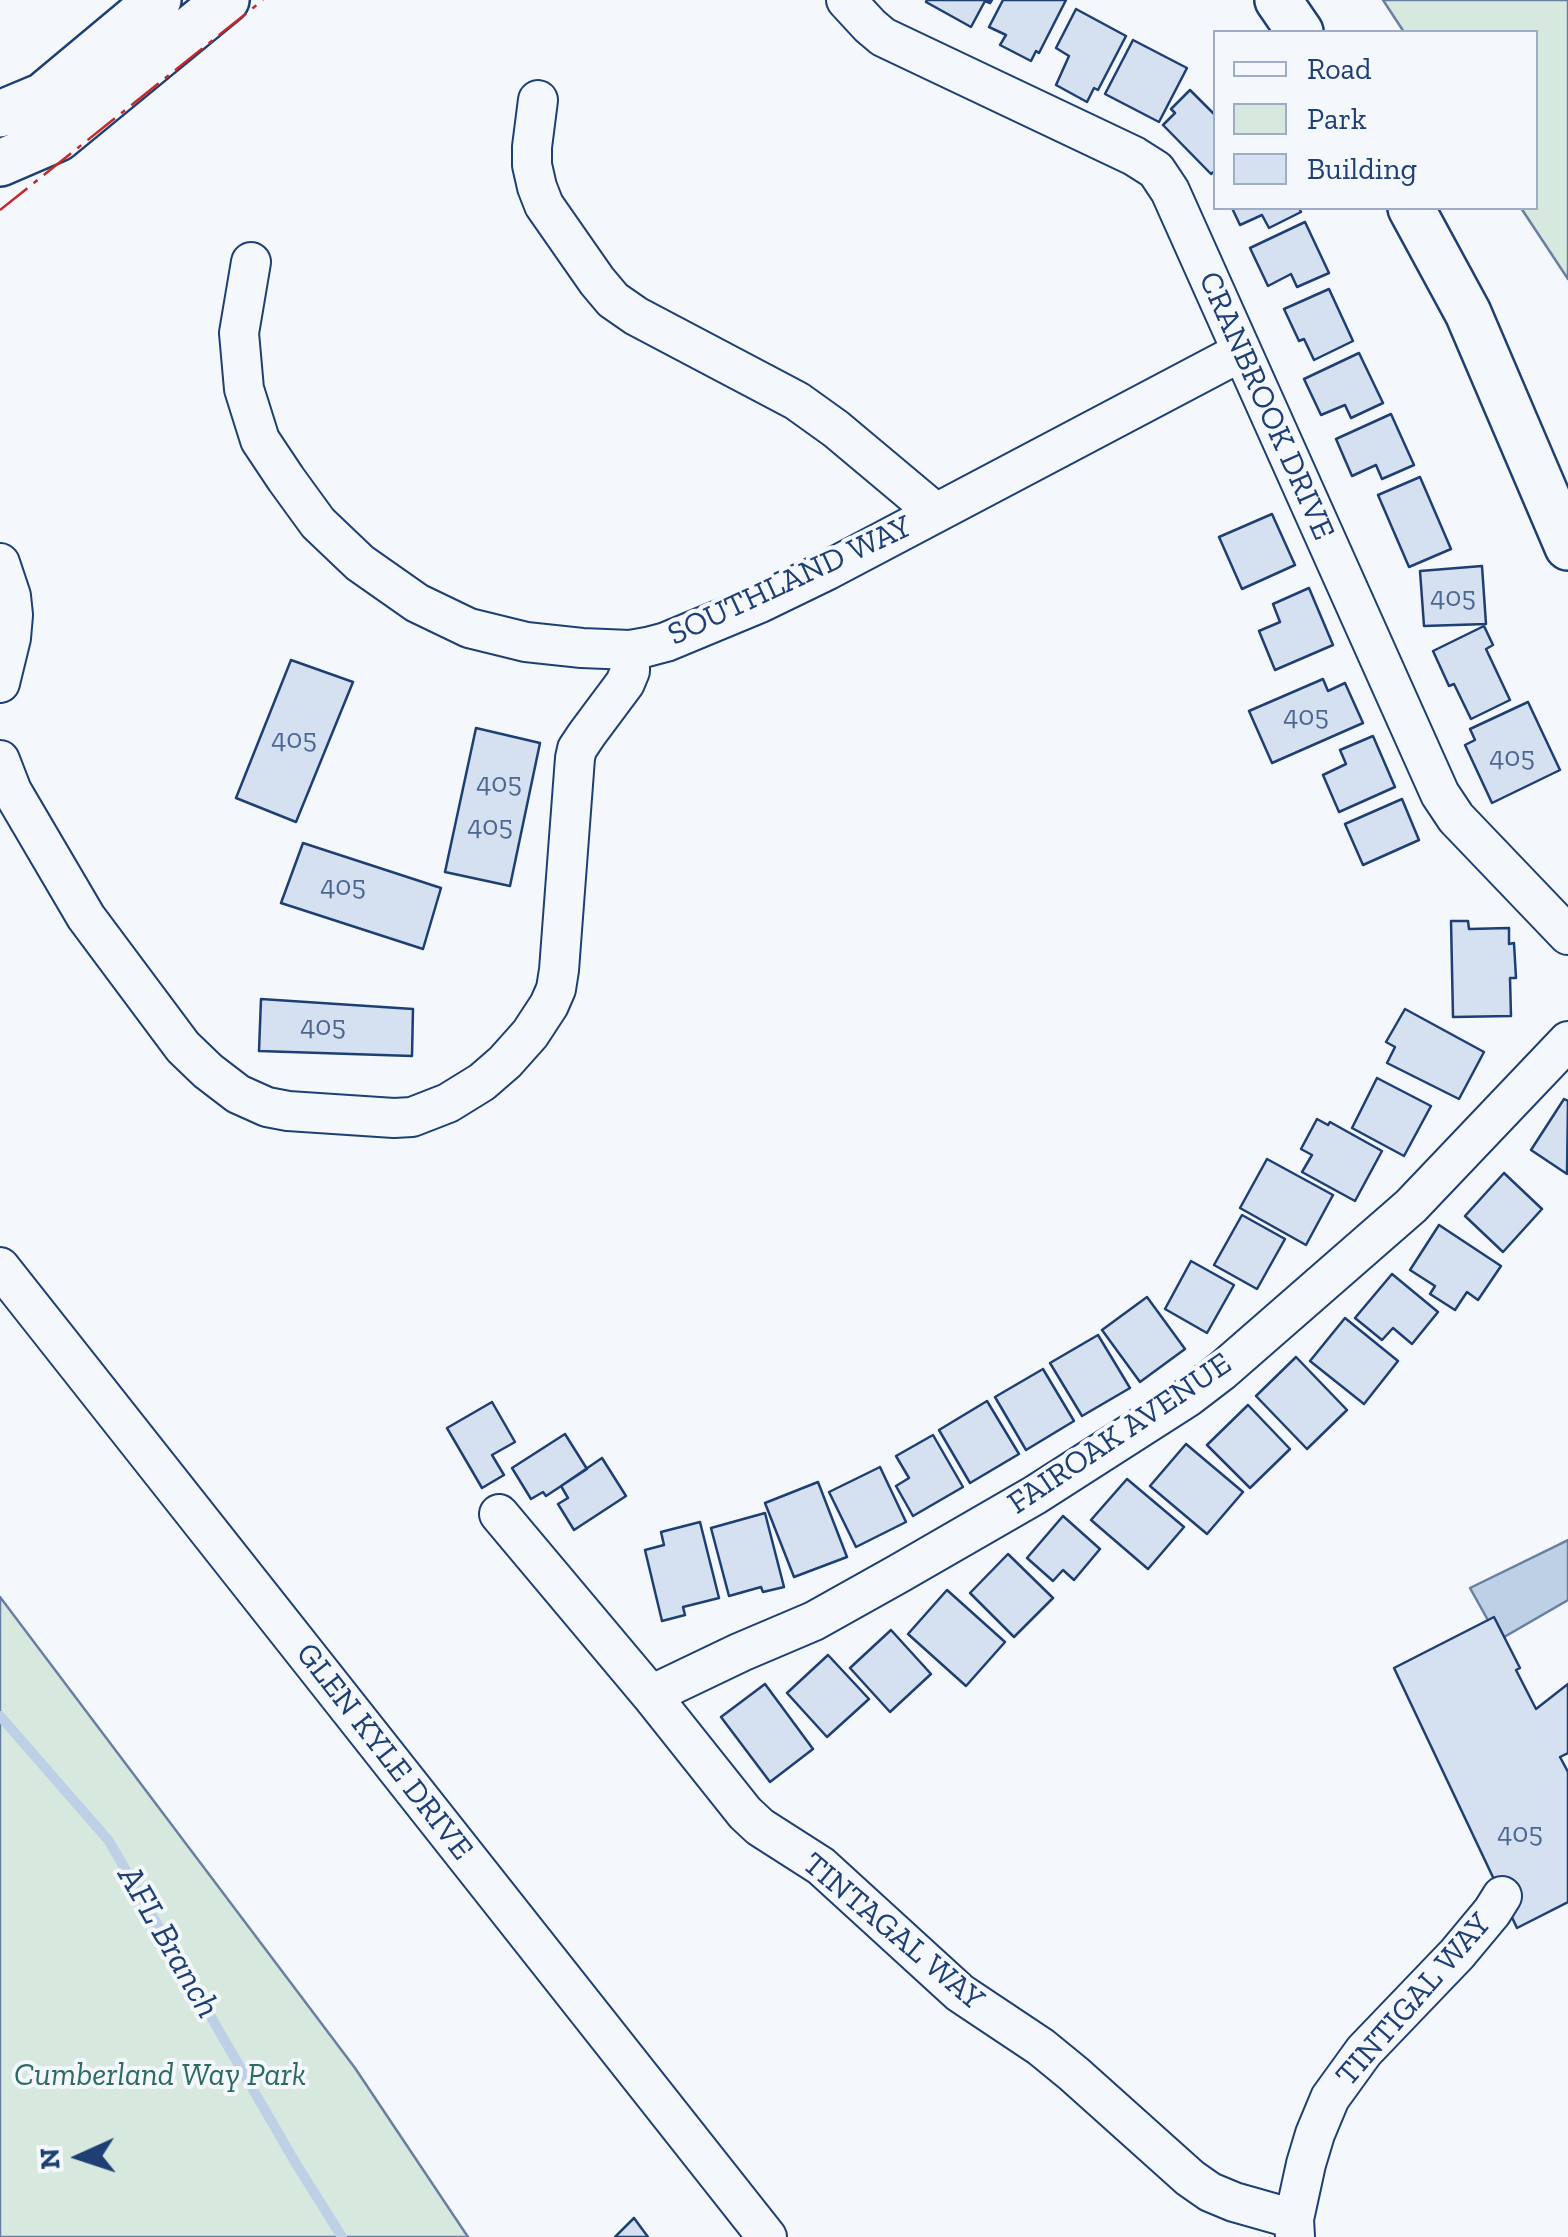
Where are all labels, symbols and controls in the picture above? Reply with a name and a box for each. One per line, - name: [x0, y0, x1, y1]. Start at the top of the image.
- legend: [1213, 30, 1538, 210]
- text: Road: [1307, 51, 1372, 87]
- text: Park: [1307, 101, 1367, 137]
- text: Building: [1307, 151, 1417, 187]
- street label: CRANBROOK DRIVE: [1190, 266, 1342, 546]
- street label: SOUTHLAND WAY: [662, 508, 918, 654]
- house number: 405: [1430, 581, 1476, 615]
- house number: 405: [1283, 700, 1329, 734]
- house number: 405: [271, 723, 317, 757]
- house number: 405: [1489, 741, 1535, 775]
- house number: 405: [476, 767, 522, 801]
- house number: 405: [467, 810, 513, 844]
- house number: 405: [320, 870, 366, 904]
- house number: 405: [300, 1010, 346, 1044]
- street label: FAIROAK AVENUE: [1001, 1345, 1239, 1523]
- street label: GLEN KYLE DRIVE: [287, 1636, 481, 1868]
- house number: 405: [1497, 1817, 1543, 1851]
- street label: TINTAGAL WAY: [794, 1845, 992, 2019]
- water label: AFL Branch: [108, 1858, 228, 2026]
- street label: TINTIGAL WAY: [1328, 1906, 1500, 2094]
- park label: Cumberland Way Park: [14, 2057, 306, 2095]
- north arrow: [30, 2107, 130, 2207]
- text: N: [33, 2147, 67, 2170]

